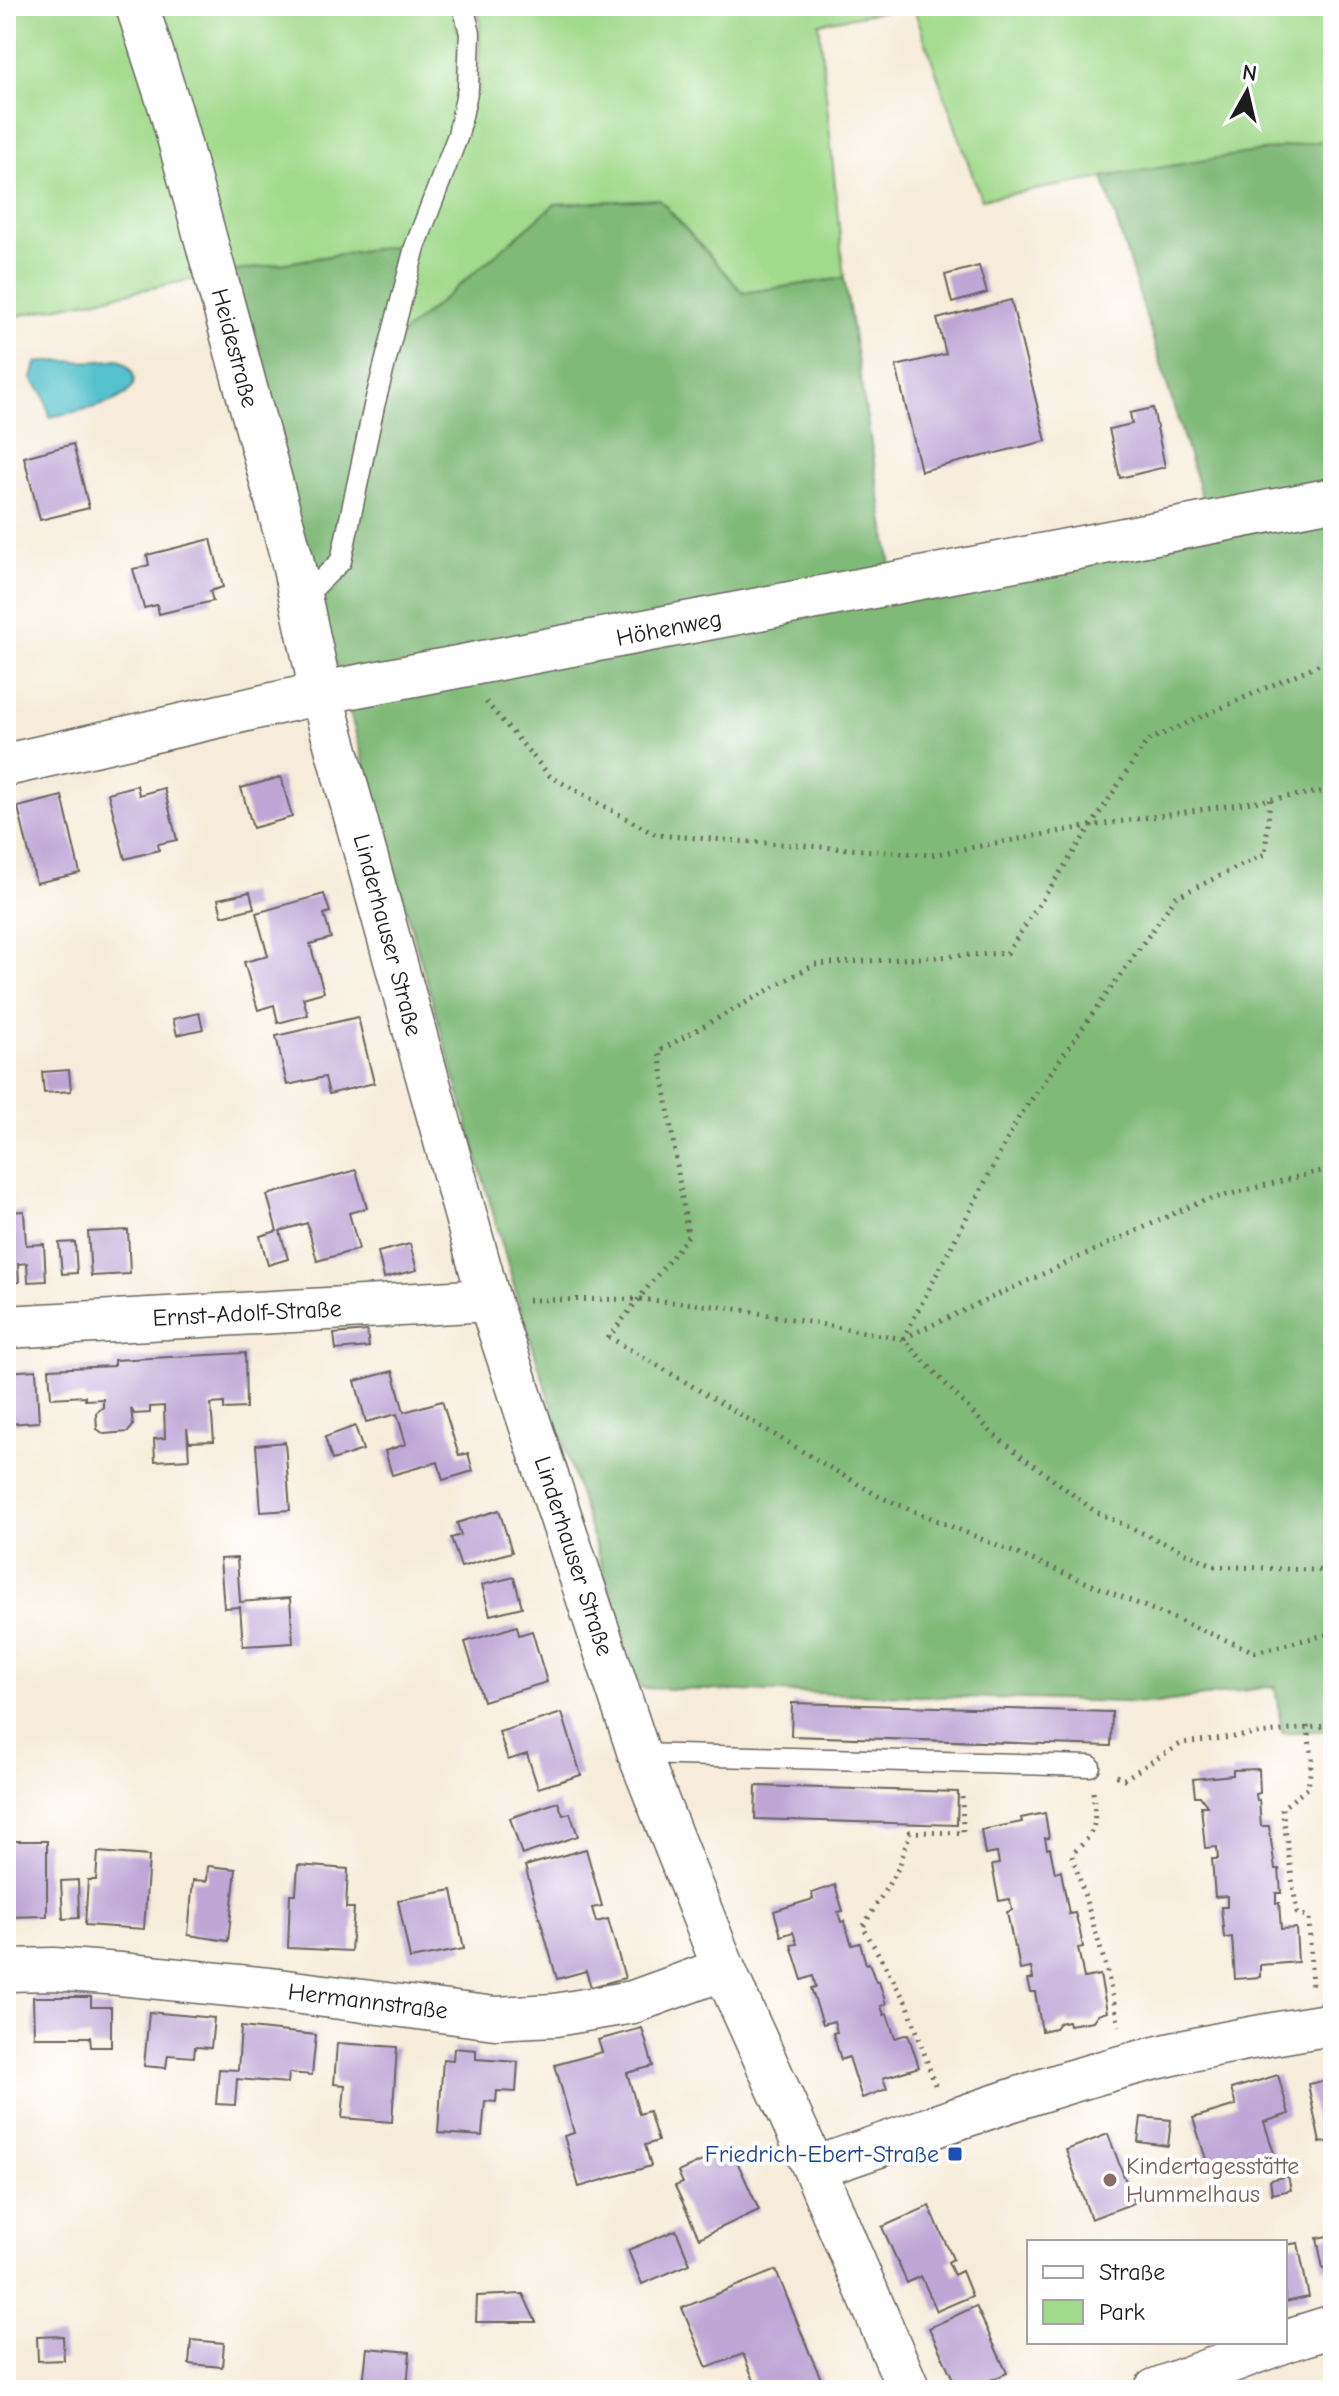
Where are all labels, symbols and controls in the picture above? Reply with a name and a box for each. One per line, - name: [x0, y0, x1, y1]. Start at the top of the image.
- north arrow: [1207, 52, 1287, 132]
- text: N: [1241, 59, 1259, 87]
- street label: Heidestraße: [206, 285, 264, 411]
- street label: Höhenweg: [614, 604, 724, 652]
- street label: Linderhauser Straße: [348, 831, 428, 1039]
- street label: Ernst-Adolf-Straße: [152, 1294, 342, 1332]
- street label: Linderhauser Straße: [529, 1453, 619, 1659]
- street label: Hermannstraße: [287, 1977, 449, 2025]
- place label: Friedrich-Ebert-Straße: [705, 2140, 939, 2168]
- marker: Friedrich-Ebert-Straße: [946, 2145, 964, 2163]
- place label: Kindertagesstätte Hummelhaus: [1126, 2152, 1299, 2208]
- marker: Kindertagesstätte Hummelhaus: [1101, 2171, 1119, 2189]
- legend: [1027, 2240, 1287, 2344]
- text: Straße: [1099, 2258, 1165, 2286]
- text: Park: [1099, 2298, 1145, 2326]

